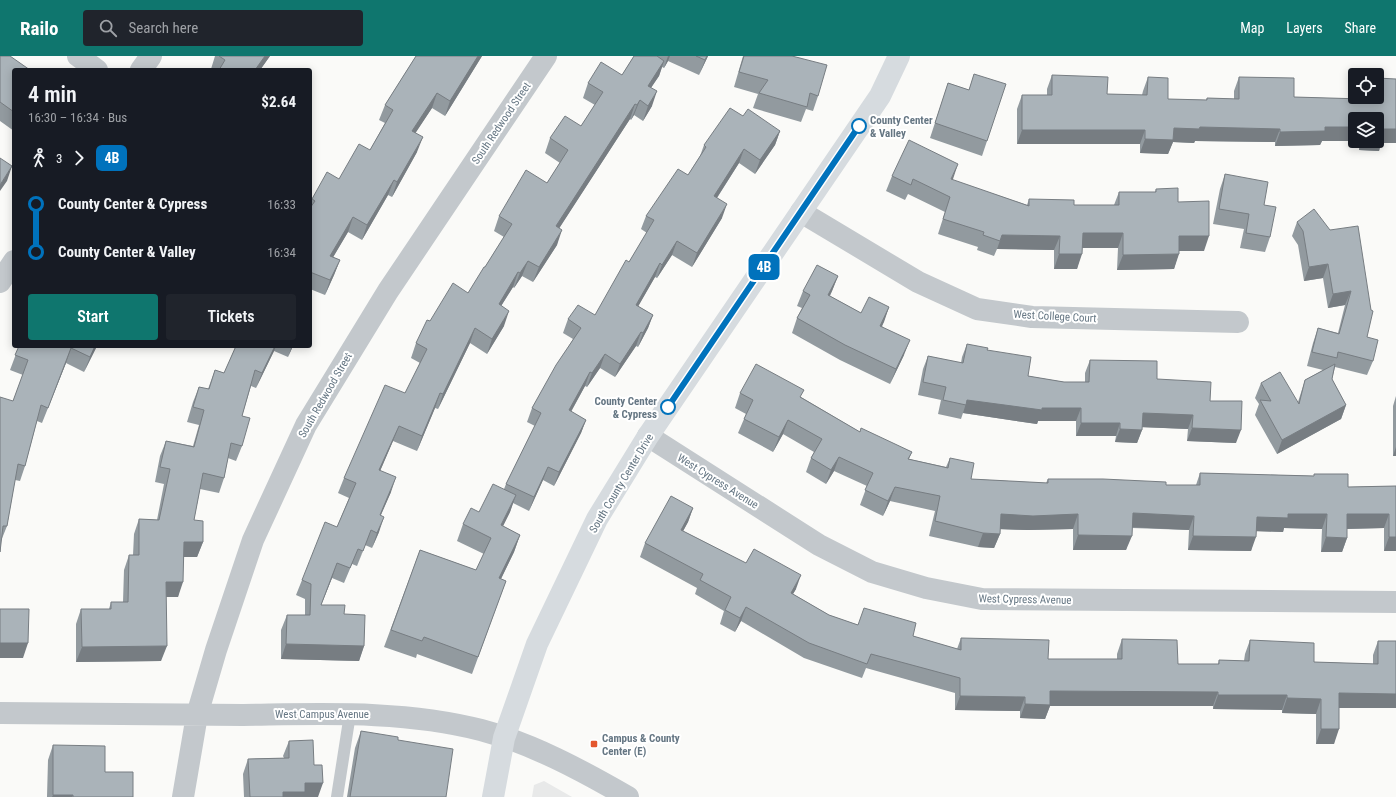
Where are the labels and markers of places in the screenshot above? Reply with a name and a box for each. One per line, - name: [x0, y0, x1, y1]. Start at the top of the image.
- place label: County Center & Valley: [870, 114, 933, 140]
- marker: County Center & Valley: [851, 118, 867, 134]
- place label: County Center & Cypress: [594, 395, 657, 421]
- marker: County Center & Cypress: [660, 399, 676, 415]
- place label: Campus & County Center (E): [602, 732, 680, 758]
- marker: Campus & County Center (E): [589, 739, 599, 749]

